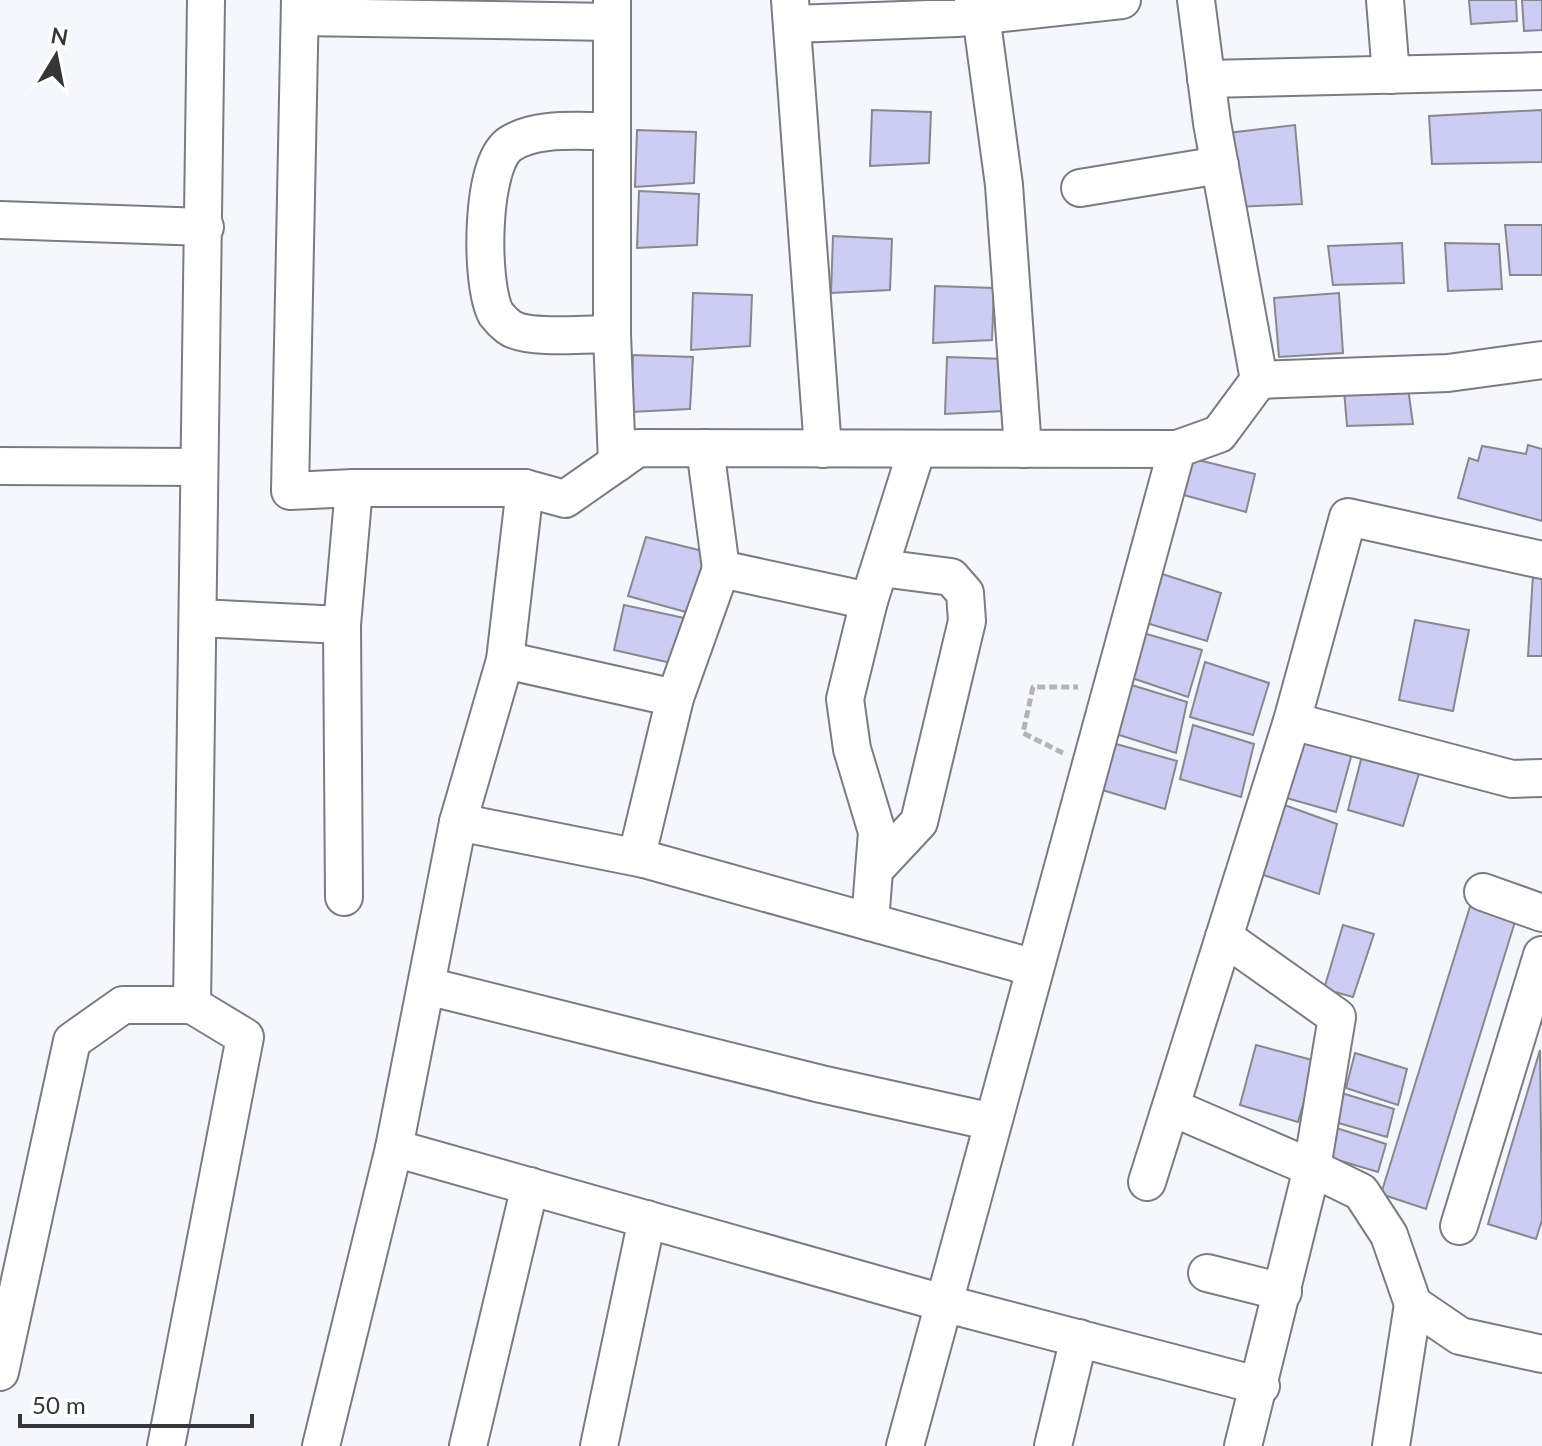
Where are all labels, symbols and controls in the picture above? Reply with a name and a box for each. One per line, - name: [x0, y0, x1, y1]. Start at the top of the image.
- north arrow: [16, 16, 96, 96]
- text: N: [49, 21, 70, 51]
- scale bar: [20, 1378, 252, 1428]
- text: 50 m: [32, 1390, 86, 1419]

